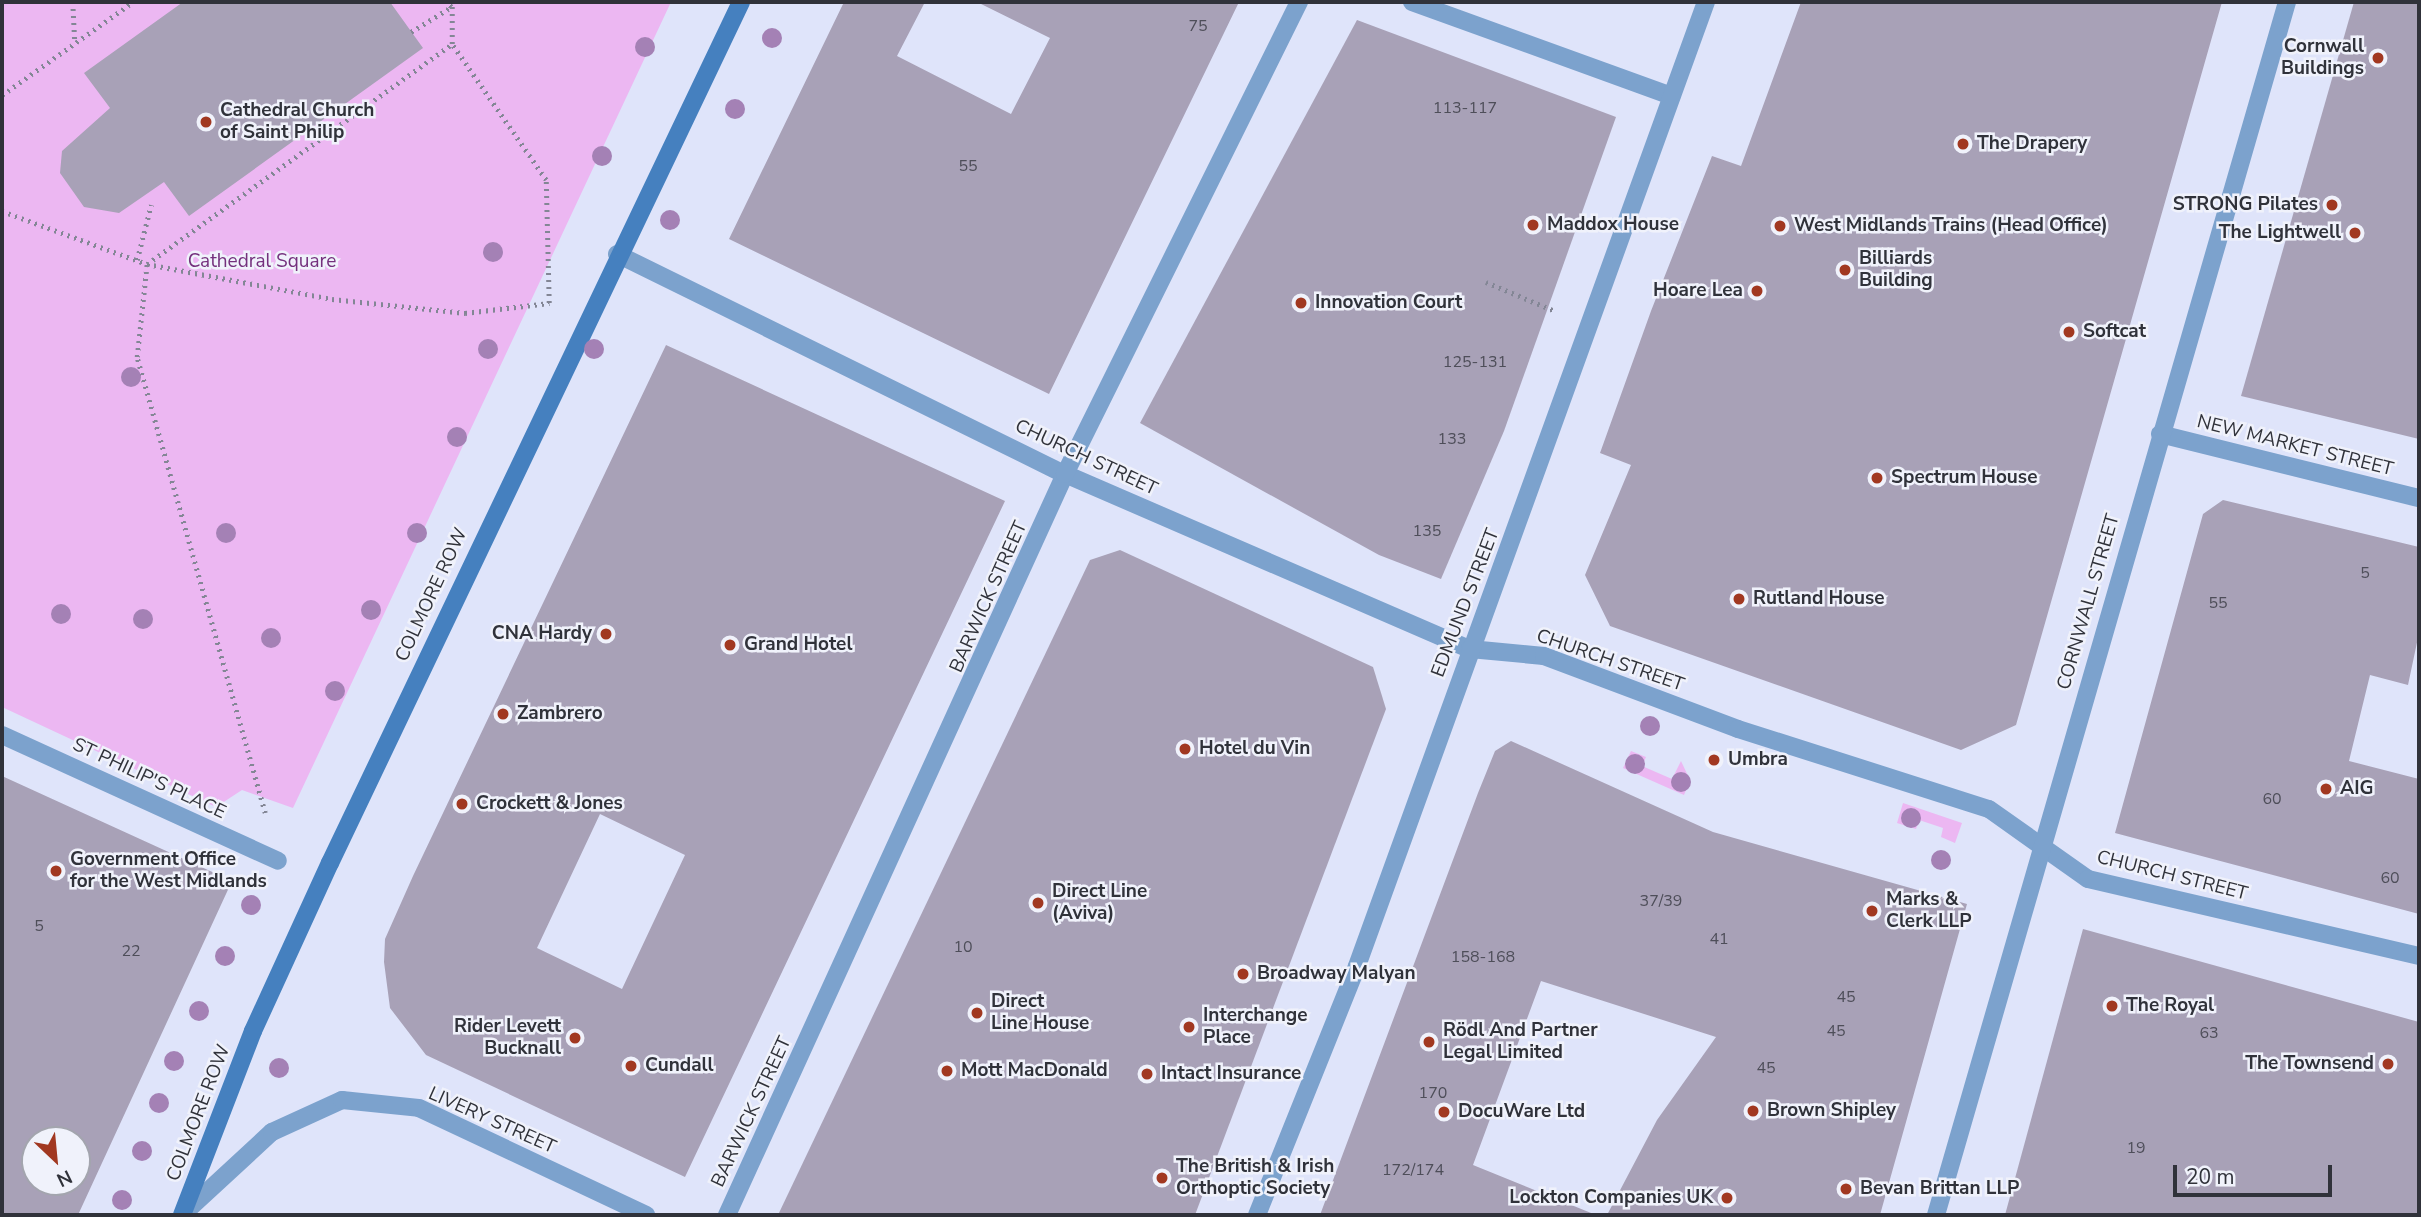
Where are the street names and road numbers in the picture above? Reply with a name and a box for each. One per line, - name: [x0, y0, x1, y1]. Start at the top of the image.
- street label: NEW MARKET STREET: [2194, 411, 2396, 481]
- street label: CHURCH STREET: [1011, 415, 1161, 501]
- street label: CORNWALL STREET: [2053, 511, 2125, 693]
- street label: BARWICK STREET: [945, 518, 1033, 676]
- street label: COLMORE ROW: [391, 525, 473, 665]
- street label: EDMUND STREET: [1427, 526, 1505, 680]
- street label: CHURCH STREET: [1533, 625, 1687, 697]
- street label: ST PHILIP'S PLACE: [69, 733, 229, 825]
- street label: CHURCH STREET: [2094, 846, 2250, 906]
- street label: BARWICK STREET: [707, 1033, 797, 1191]
- street label: COLMORE ROW: [162, 1041, 236, 1185]
- street label: LIVERY STREET: [425, 1083, 559, 1159]

